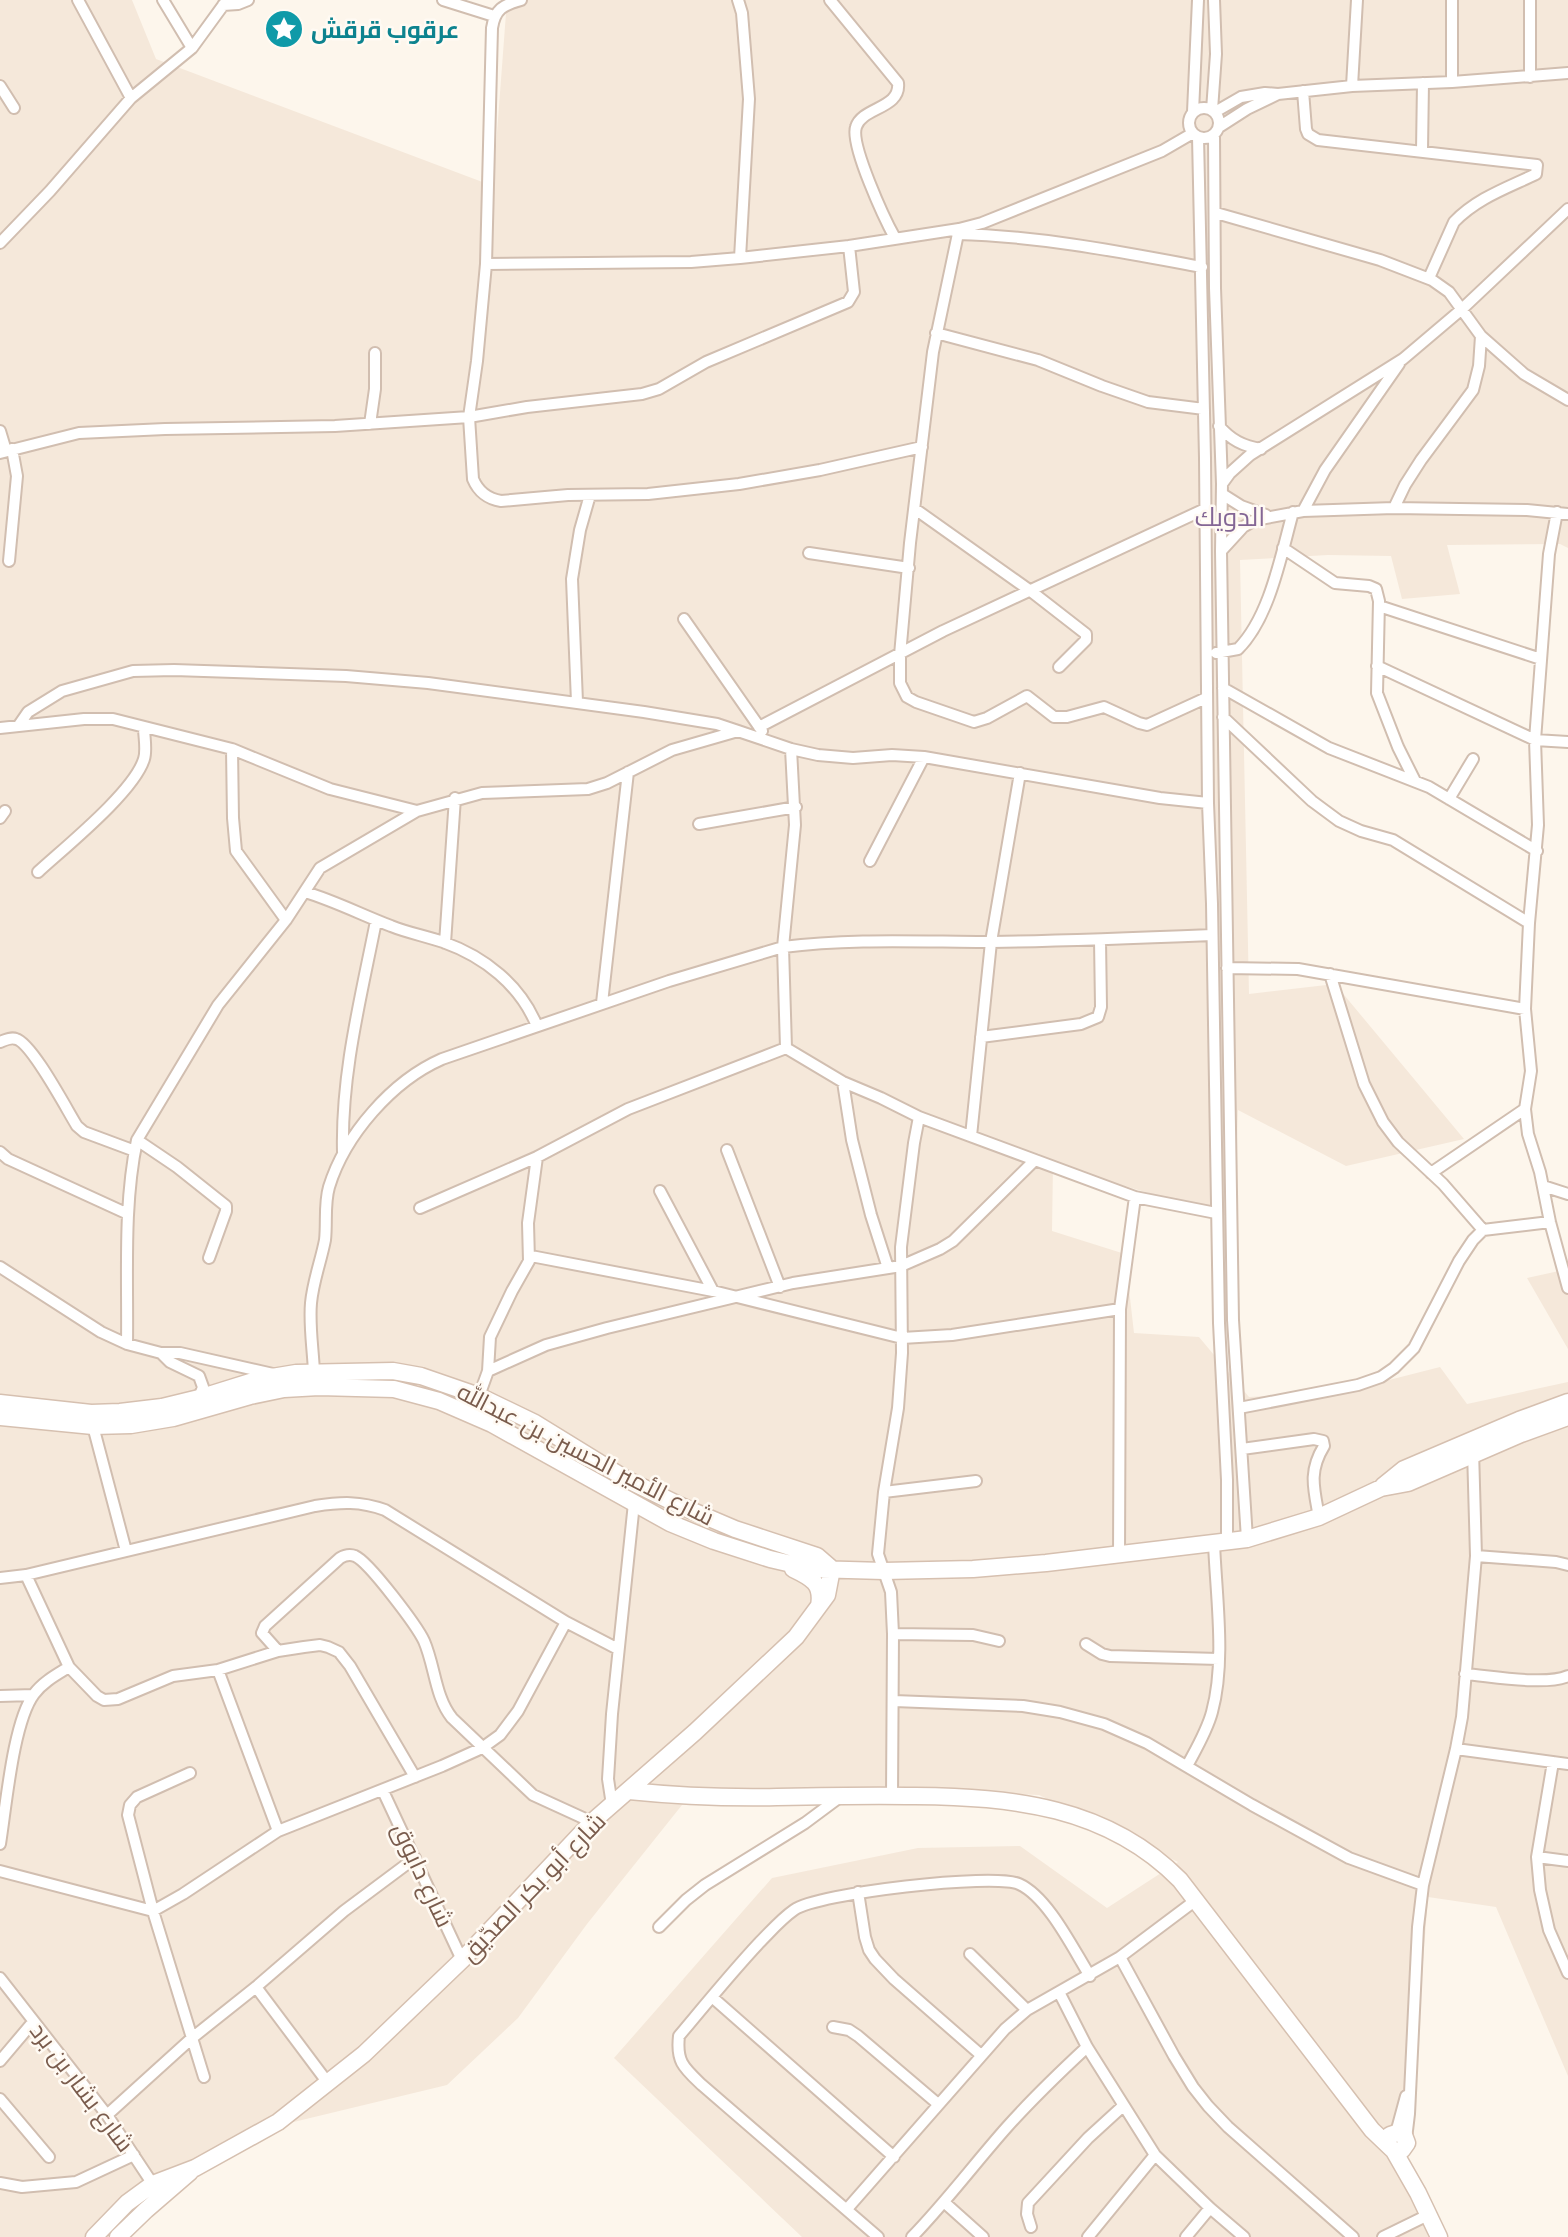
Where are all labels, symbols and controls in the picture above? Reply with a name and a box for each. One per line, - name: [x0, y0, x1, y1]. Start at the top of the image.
- place icon: عرقوب قرقش: [263, 8, 305, 50]
- place label: عرقوب قرقش: [311, 13, 459, 46]
- district label: الدويك: [1195, 499, 1265, 535]
- street label: شارع الأمير الحسين بن عبدالله: [452, 1375, 720, 1533]
- street label: شارع أبو بكر الصدّيق: [453, 1805, 613, 1969]
- street label: شارع دابوق: [384, 1817, 462, 1933]
- street label: شارع بشار بن برد: [22, 2015, 142, 2159]

